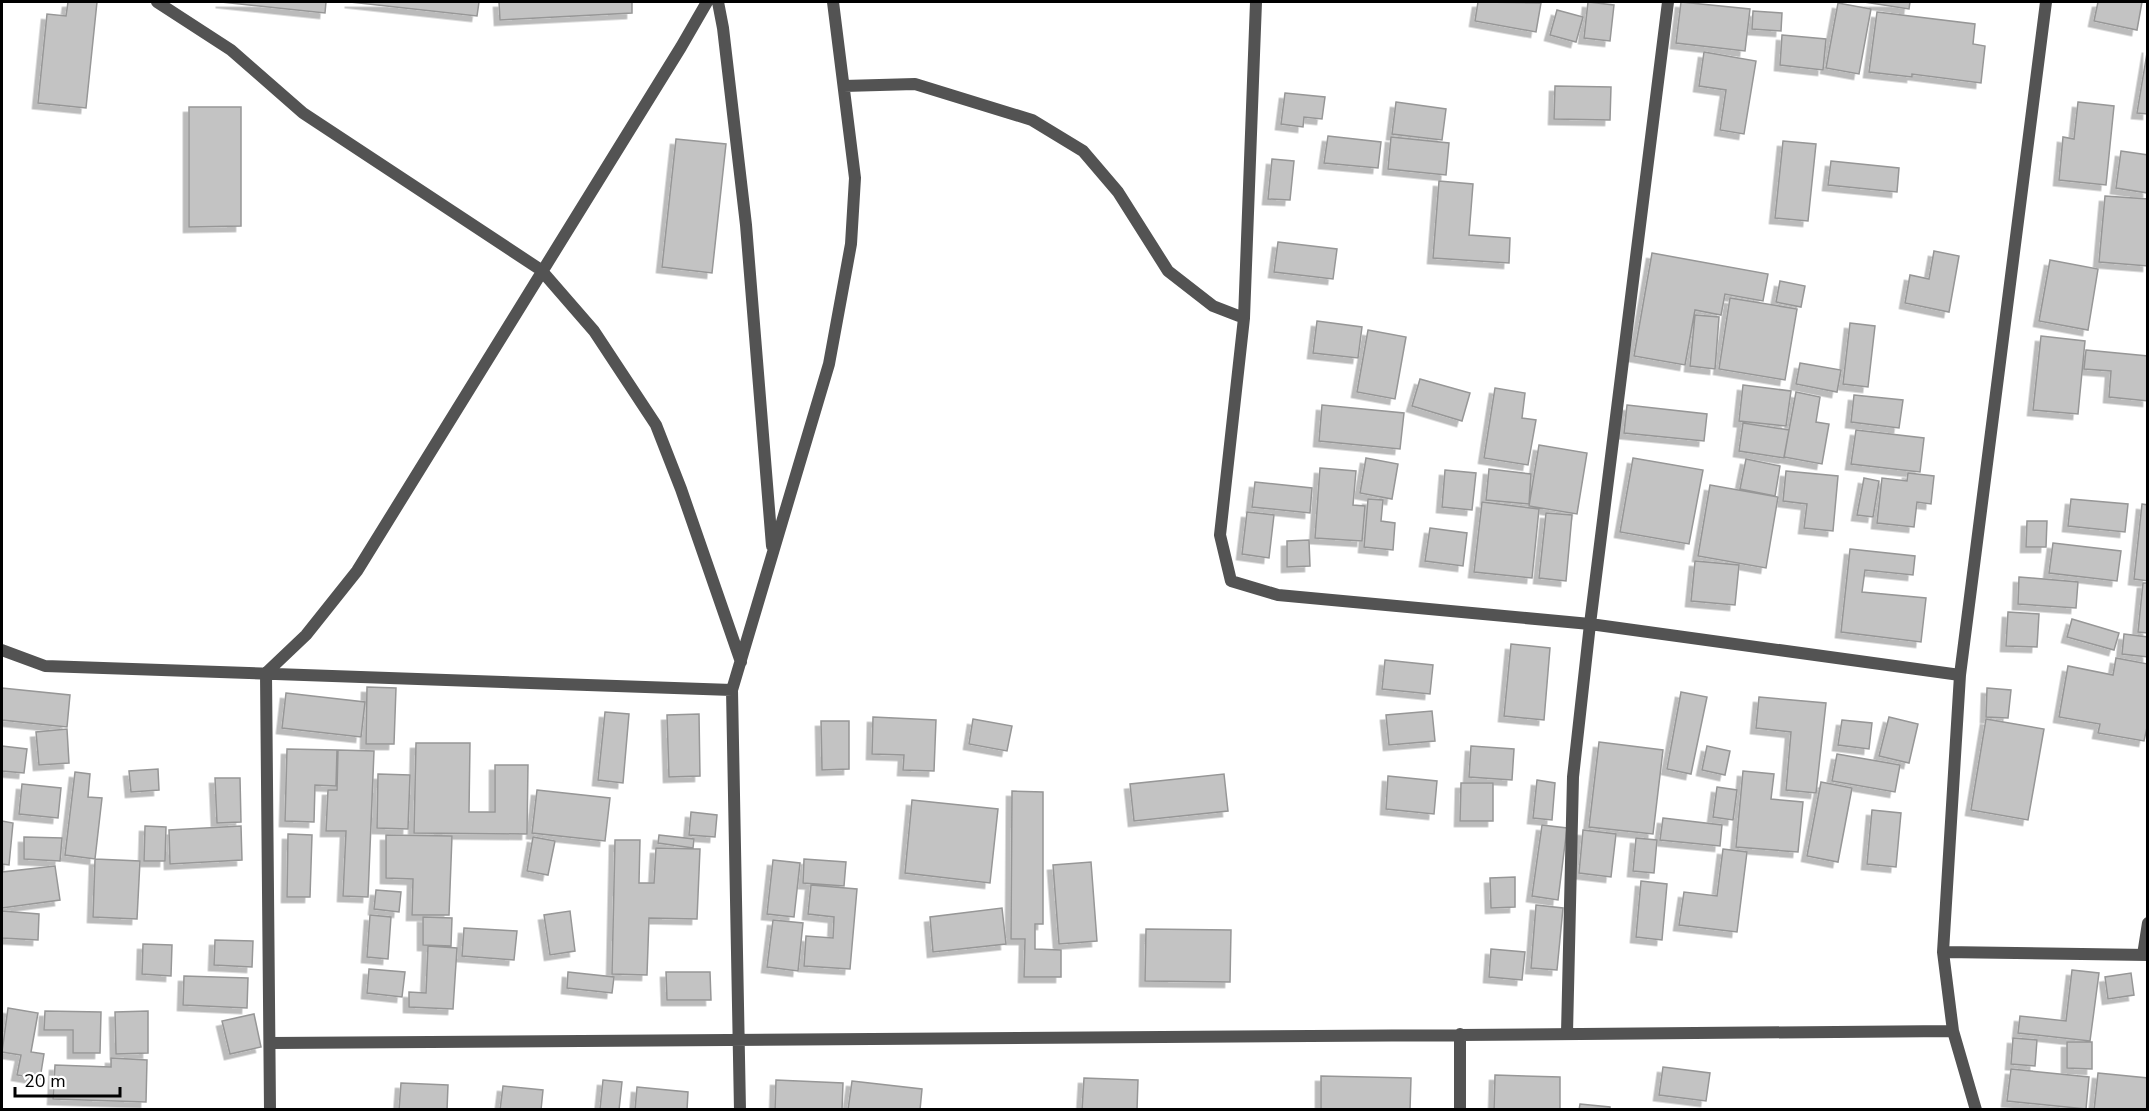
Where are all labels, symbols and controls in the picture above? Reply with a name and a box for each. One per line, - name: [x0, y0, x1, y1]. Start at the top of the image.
- scale bar: [15, 1060, 120, 1098]
- text: 20 m: [24, 1069, 66, 1093]

